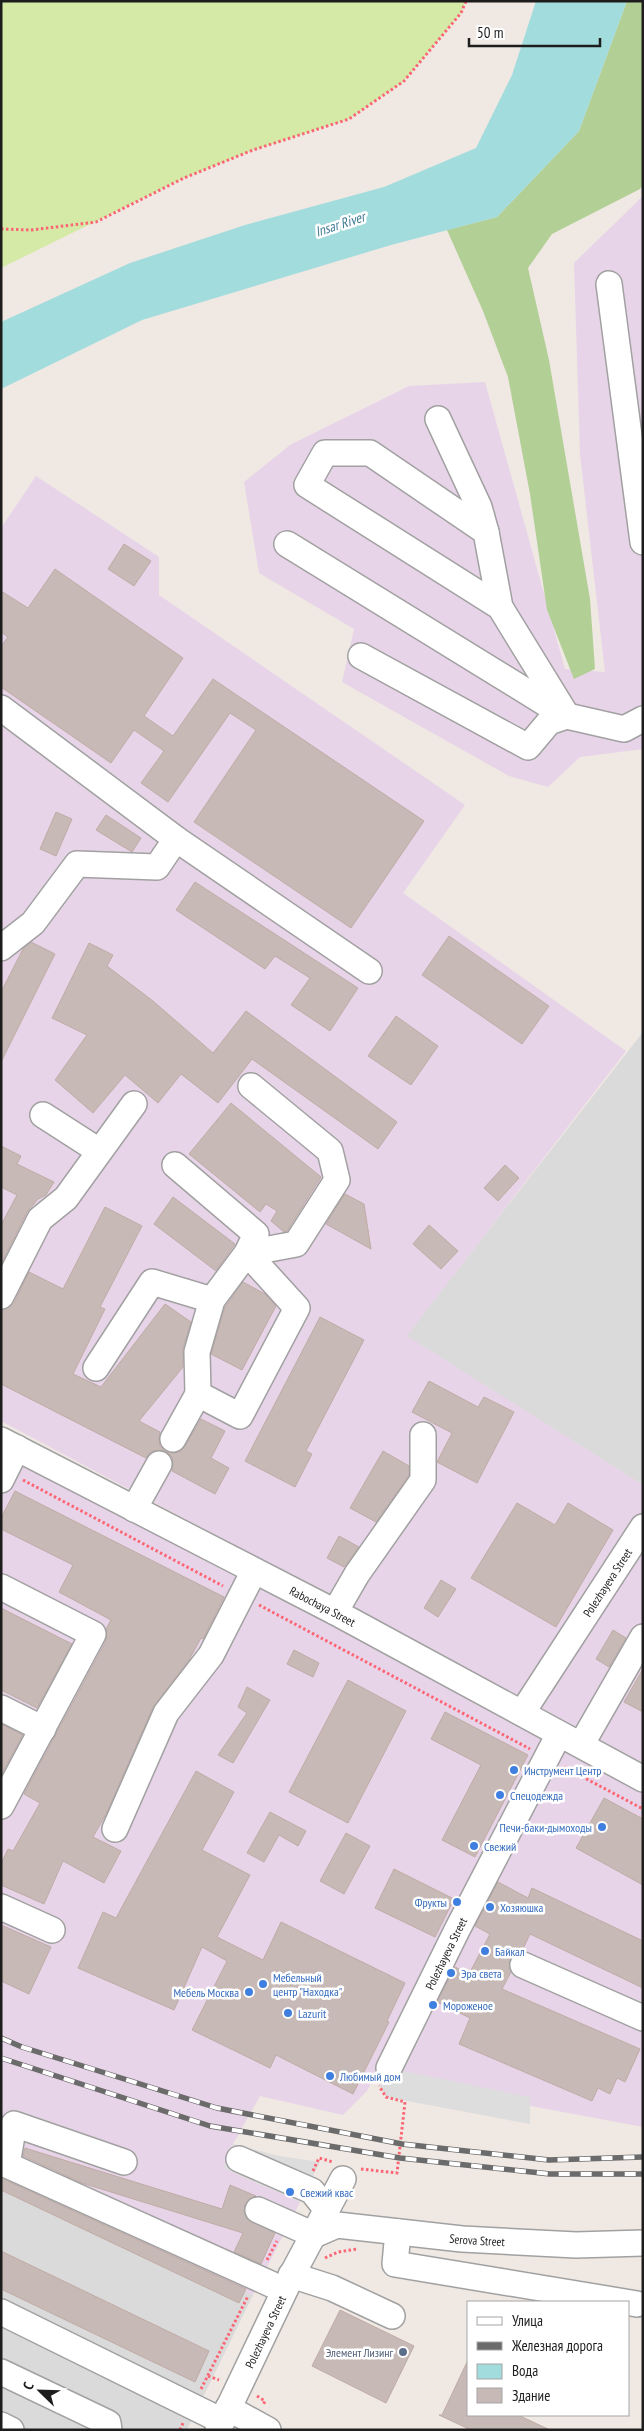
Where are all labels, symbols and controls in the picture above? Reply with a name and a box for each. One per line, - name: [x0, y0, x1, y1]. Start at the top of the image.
- scale bar: [469, 15, 600, 47]
- text: 50 m: [477, 23, 503, 42]
- water label: Insar River: [313, 207, 369, 240]
- street label: Polezhayeva Street: [579, 1545, 635, 1619]
- street label: Rabochaya Street: [287, 1583, 359, 1630]
- place label: Инструмент Центр: [524, 1763, 602, 1778]
- marker: Инструмент Центр: [508, 1764, 520, 1776]
- place label: Спецодежда: [510, 1788, 563, 1803]
- marker: Спецодежда: [494, 1789, 506, 1801]
- place label: Печи-баки-дымоходы: [500, 1820, 592, 1835]
- marker: Печи-баки-дымоходы: [596, 1821, 608, 1833]
- place label: Свежий: [484, 1839, 516, 1854]
- marker: Свежий: [468, 1840, 480, 1852]
- place label: Фрукты: [415, 1895, 447, 1910]
- marker: Фрукты: [451, 1896, 463, 1908]
- place label: Хозяюшка: [500, 1900, 543, 1915]
- marker: Хозяюшка: [484, 1901, 496, 1913]
- street label: Polezhayeva Street: [421, 1914, 470, 1992]
- place label: Байкал: [495, 1944, 525, 1959]
- marker: Байкал: [479, 1945, 491, 1957]
- place label: Эра света: [461, 1966, 502, 1981]
- marker: Эра света: [445, 1967, 457, 1979]
- place label: Мебельный центр "Находка": [273, 1970, 342, 1999]
- marker: Мебельный центр "Находка": [257, 1978, 269, 1990]
- place label: Мебель Москва: [173, 1985, 239, 2000]
- marker: Мебель Москва: [243, 1986, 255, 1998]
- place label: Мороженое: [443, 1998, 493, 2013]
- marker: Мороженое: [427, 1999, 439, 2011]
- place label: Lazurit: [298, 2006, 327, 2021]
- marker: Lazurit: [282, 2007, 294, 2019]
- place label: Любимый дом: [339, 2069, 401, 2084]
- marker: Любимый дом: [324, 2070, 336, 2082]
- place label: Свежий квас: [300, 2185, 354, 2200]
- marker: Свежий квас: [284, 2186, 296, 2198]
- street label: Serova Street: [449, 2230, 506, 2249]
- street label: Polezhayeva Street: [241, 2292, 289, 2370]
- legend: [467, 2301, 629, 2416]
- text: Улица: [512, 2311, 543, 2330]
- text: Железная дорога: [511, 2336, 603, 2355]
- place label: Элемент Лизинг: [326, 2345, 393, 2360]
- marker: Элемент Лизинг: [397, 2346, 409, 2358]
- text: Вода: [512, 2361, 538, 2380]
- north arrow: [15, 2366, 65, 2416]
- text: С: [18, 2379, 38, 2392]
- text: Здание: [512, 2386, 550, 2405]

